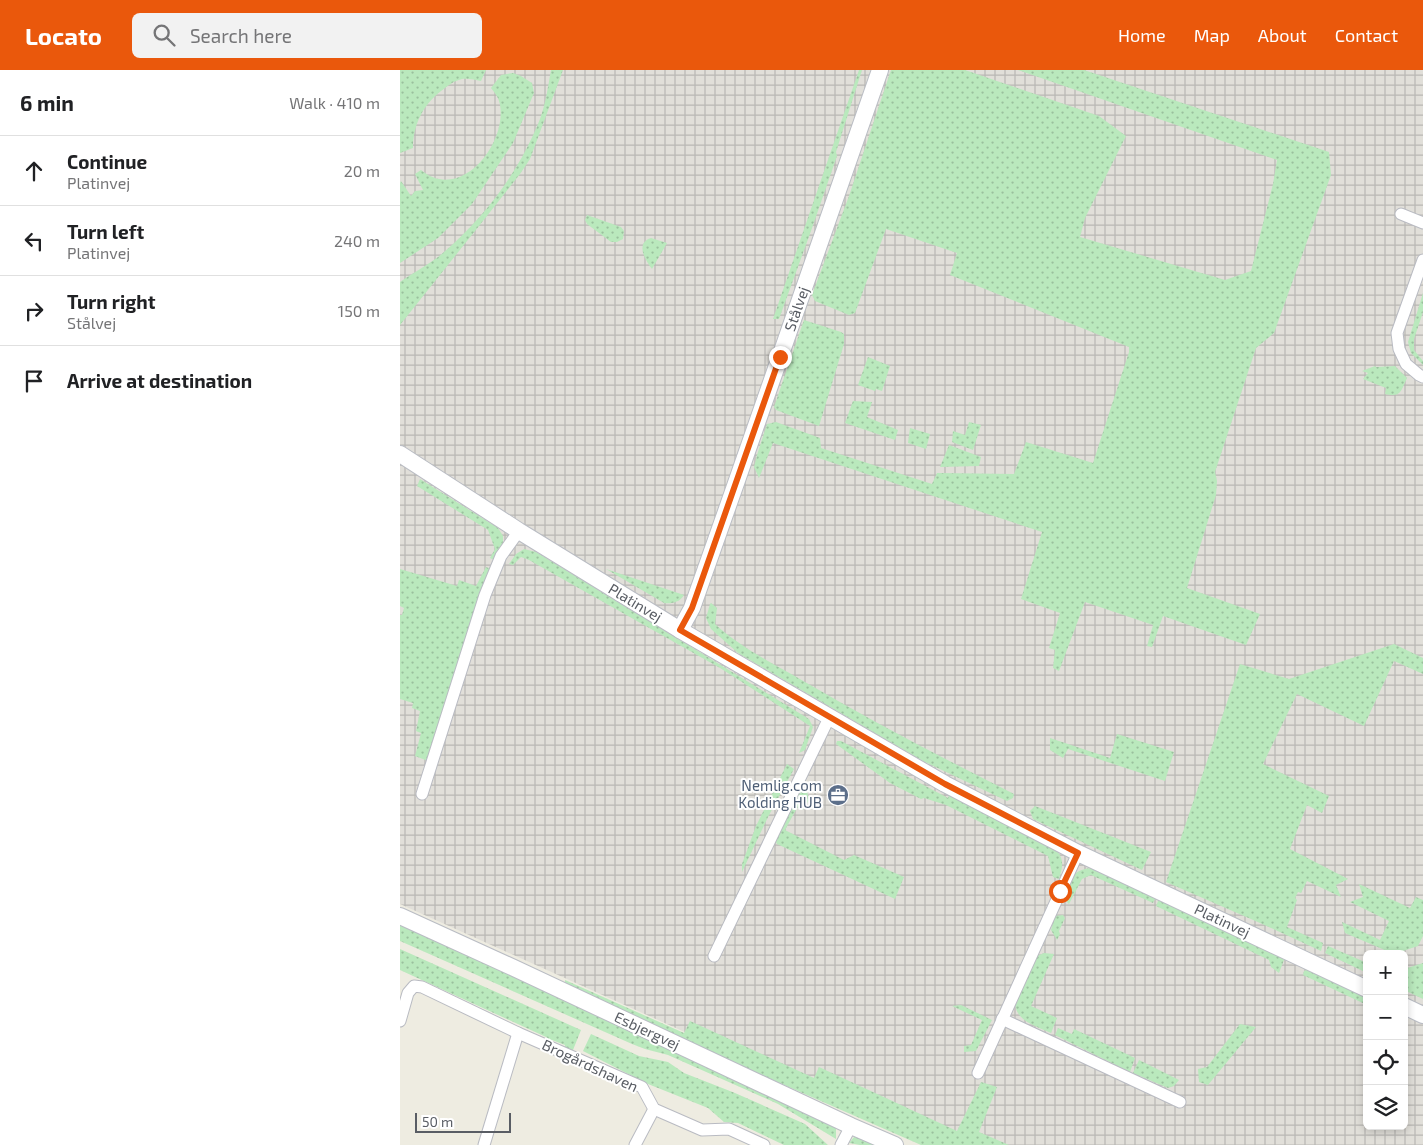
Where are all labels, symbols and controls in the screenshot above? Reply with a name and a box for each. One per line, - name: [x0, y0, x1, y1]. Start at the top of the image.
- search box: [132, 13, 482, 58]
- text: Locato: [25, 21, 102, 50]
- icon: search: [150, 21, 178, 49]
- text: Search here: [190, 24, 292, 47]
- text: Home: [1118, 24, 1166, 46]
- text: Map: [1194, 24, 1230, 46]
- text: About: [1258, 24, 1307, 46]
- text: Contact: [1335, 24, 1398, 46]
- text: 6 min: [20, 90, 74, 115]
- text: Walk · 410 m: [289, 93, 380, 112]
- text: Continue: [67, 150, 147, 173]
- icon: ahead: [20, 157, 48, 185]
- text: 20 m: [344, 161, 380, 180]
- text: Platinvej: [67, 173, 130, 192]
- text: Turn left: [67, 220, 144, 243]
- icon: left: [20, 227, 48, 255]
- text: 240 m: [334, 231, 380, 250]
- text: Platinvej: [67, 243, 130, 262]
- street label: Stålvej: [780, 284, 813, 334]
- text: Turn right: [67, 290, 155, 313]
- icon: right: [20, 297, 48, 325]
- text: 150 m: [338, 301, 380, 320]
- text: Stålvej: [67, 313, 116, 332]
- route end: [769, 346, 792, 369]
- icon: arrive: [20, 367, 48, 395]
- text: Arrive at destination: [67, 369, 252, 392]
- street label: Platinvej: [605, 579, 666, 626]
- place label: Nemlig.com Kolding HUB: [738, 776, 822, 811]
- office icon: Nemlig.com Kolding HUB: [826, 783, 850, 807]
- route start: [1049, 880, 1072, 903]
- street label: Platinvej: [1191, 899, 1253, 942]
- map controls: [1363, 950, 1408, 1130]
- button: +: [1363, 950, 1408, 995]
- button: −: [1363, 995, 1408, 1040]
- street label: Esbjergvej: [611, 1007, 683, 1054]
- street label: Brogårdshaven: [540, 1035, 641, 1095]
- button: locate: [1363, 1040, 1408, 1085]
- button: layers: [1363, 1085, 1408, 1130]
- scale bar: [415, 1110, 511, 1133]
- text: 50 m: [422, 1113, 453, 1130]

